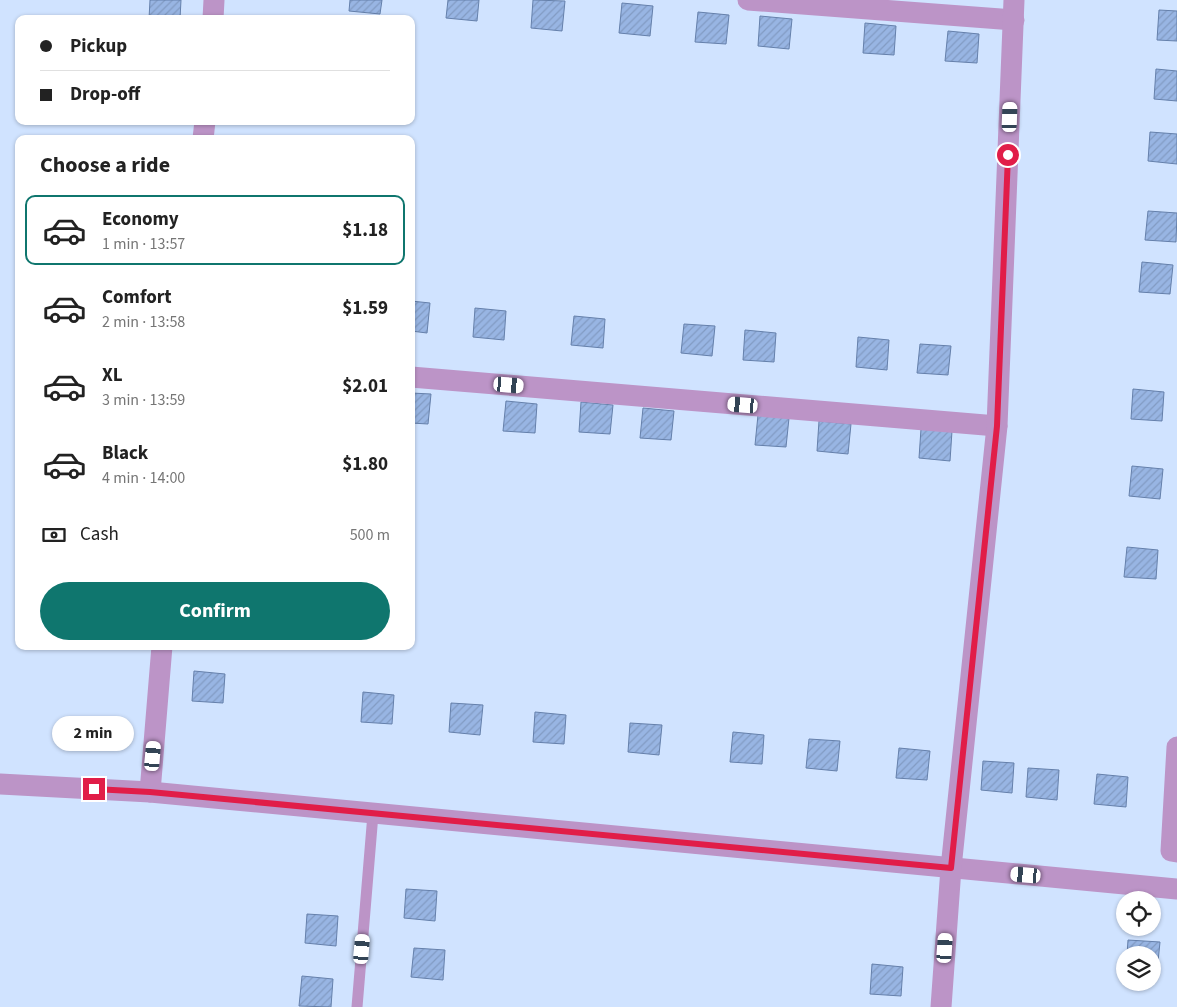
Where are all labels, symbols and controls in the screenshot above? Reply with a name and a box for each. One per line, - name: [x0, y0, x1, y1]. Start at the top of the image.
- text: Pickup: [70, 33, 127, 60]
- text: Drop-off: [70, 81, 140, 108]
- car: [1001, 102, 1018, 132]
- route start: [997, 144, 1019, 166]
- text: Choose a ride: [40, 149, 170, 181]
- text: Economy: [102, 206, 179, 233]
- icon: car: [42, 208, 87, 253]
- text: $1.18: [342, 217, 388, 244]
- text: 1 min · 13:57: [102, 233, 185, 255]
- text: Comfort: [102, 284, 172, 311]
- icon: car: [42, 286, 87, 331]
- text: $1.59: [342, 295, 388, 322]
- text: 2 min · 13:58: [102, 311, 185, 333]
- text: XL: [102, 362, 123, 389]
- icon: car: [42, 364, 87, 409]
- text: $2.01: [342, 373, 388, 400]
- car: [493, 376, 524, 394]
- text: 3 min · 13:59: [102, 389, 185, 411]
- car: [727, 396, 758, 414]
- text: Black: [102, 440, 148, 467]
- icon: car: [42, 442, 87, 487]
- text: $1.80: [342, 451, 388, 478]
- text: 4 min · 14:00: [102, 467, 185, 489]
- icon: cash: [40, 521, 68, 549]
- text: Cash: [80, 521, 119, 548]
- text: 500 m: [350, 524, 390, 546]
- button: Confirm: [40, 582, 390, 640]
- callout: 2 min: [53, 716, 135, 752]
- text: 2 min: [74, 722, 112, 744]
- car: [144, 740, 161, 772]
- route end: [83, 778, 105, 800]
- car: [1010, 866, 1041, 884]
- map controls: [1116, 891, 1161, 991]
- button: locate: [1116, 891, 1161, 936]
- car: [353, 933, 370, 965]
- car: [936, 933, 953, 963]
- button: layers: [1116, 946, 1161, 991]

